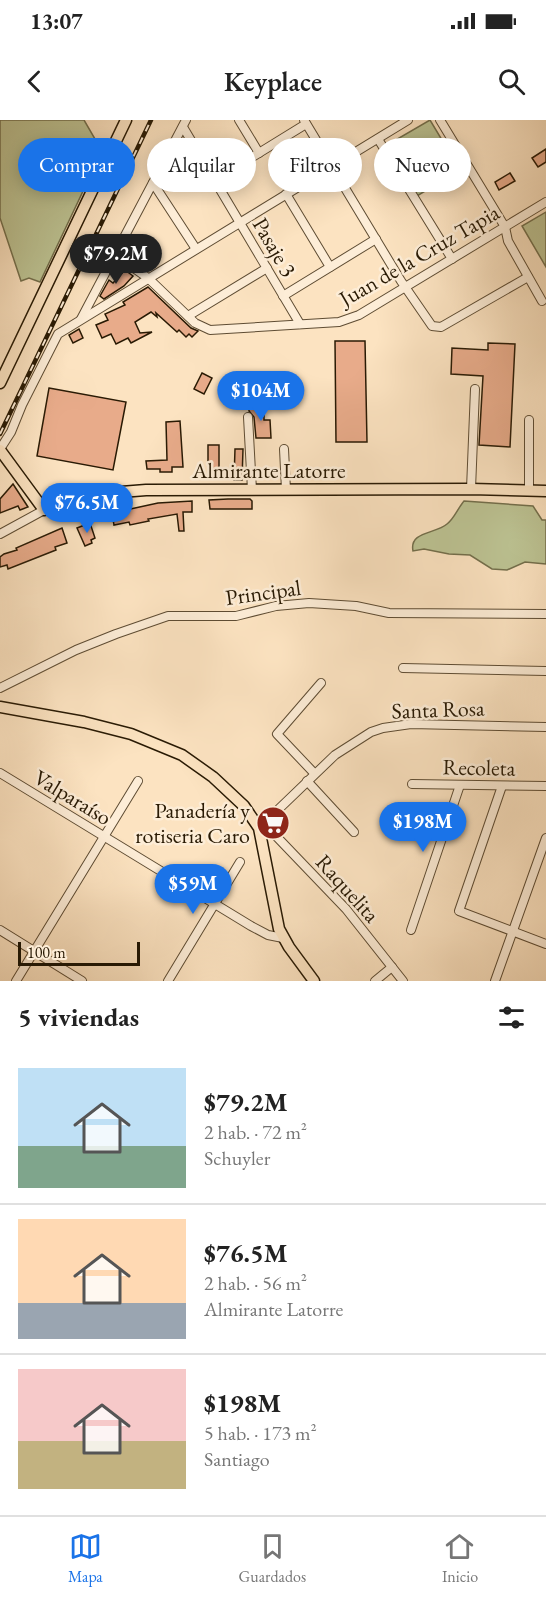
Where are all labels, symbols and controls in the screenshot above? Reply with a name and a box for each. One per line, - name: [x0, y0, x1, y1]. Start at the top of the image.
- text: 13:07: [30, 7, 83, 36]
- text: Keyplace: [224, 64, 322, 99]
- icon: back: [18, 65, 51, 98]
- icon: search: [495, 65, 528, 98]
- chip: Comprar: [18, 138, 135, 192]
- chip: Alquilar: [147, 138, 256, 192]
- chip: Filtros: [268, 138, 362, 192]
- chip: Nuevo: [374, 138, 471, 192]
- street label: Juan de la Cruz Tapia: [332, 198, 505, 314]
- street label: Pasaje 3: [246, 212, 303, 282]
- pin: $79.2M: [67, 234, 165, 285]
- text: $79.2M: [84, 240, 148, 266]
- pin: $104M: [219, 371, 303, 422]
- text: $104M: [231, 377, 291, 403]
- street label: Almirante Latorre: [191, 456, 346, 485]
- pin: $76.5M: [38, 483, 136, 534]
- text: $76.5M: [55, 489, 119, 515]
- street label: Principal: [223, 573, 303, 612]
- street label: Santa Rosa: [391, 693, 485, 726]
- street label: Recoleta: [442, 752, 516, 783]
- street label: Valparaíso: [28, 763, 117, 832]
- place label: Panadería y rotiseria Caro: [135, 796, 250, 850]
- pin: $198M: [381, 802, 465, 853]
- supermarket icon: Panadería y rotiseria Caro: [255, 805, 291, 841]
- text: $198M: [393, 808, 453, 834]
- street label: Raquelita: [309, 848, 386, 929]
- pin: $59M: [157, 864, 229, 915]
- text: $59M: [169, 870, 217, 896]
- scale bar: [18, 939, 140, 966]
- text: 100 m: [27, 942, 66, 963]
- text: 5 viviendas: [18, 1000, 139, 1034]
- icon: filters: [495, 1001, 528, 1034]
- text: $79.2M: [204, 1085, 288, 1119]
- icon: home: [66, 1092, 138, 1164]
- text: 2 hab. · 72 m²: [204, 1119, 307, 1145]
- text: Schuyler: [204, 1145, 270, 1171]
- text: $76.5M: [204, 1236, 288, 1270]
- icon: home: [66, 1243, 138, 1315]
- text: 2 hab. · 56 m²: [204, 1270, 307, 1296]
- text: Almirante Latorre: [204, 1296, 343, 1322]
- text: $198M: [204, 1386, 281, 1420]
- icon: home: [66, 1393, 138, 1465]
- text: 5 hab. · 173 m²: [204, 1420, 317, 1446]
- text: Santiago: [204, 1446, 270, 1472]
- tab: Mapa: [68, 1530, 103, 1587]
- tab: Guardados: [239, 1530, 306, 1587]
- tab: Inicio: [442, 1530, 478, 1587]

